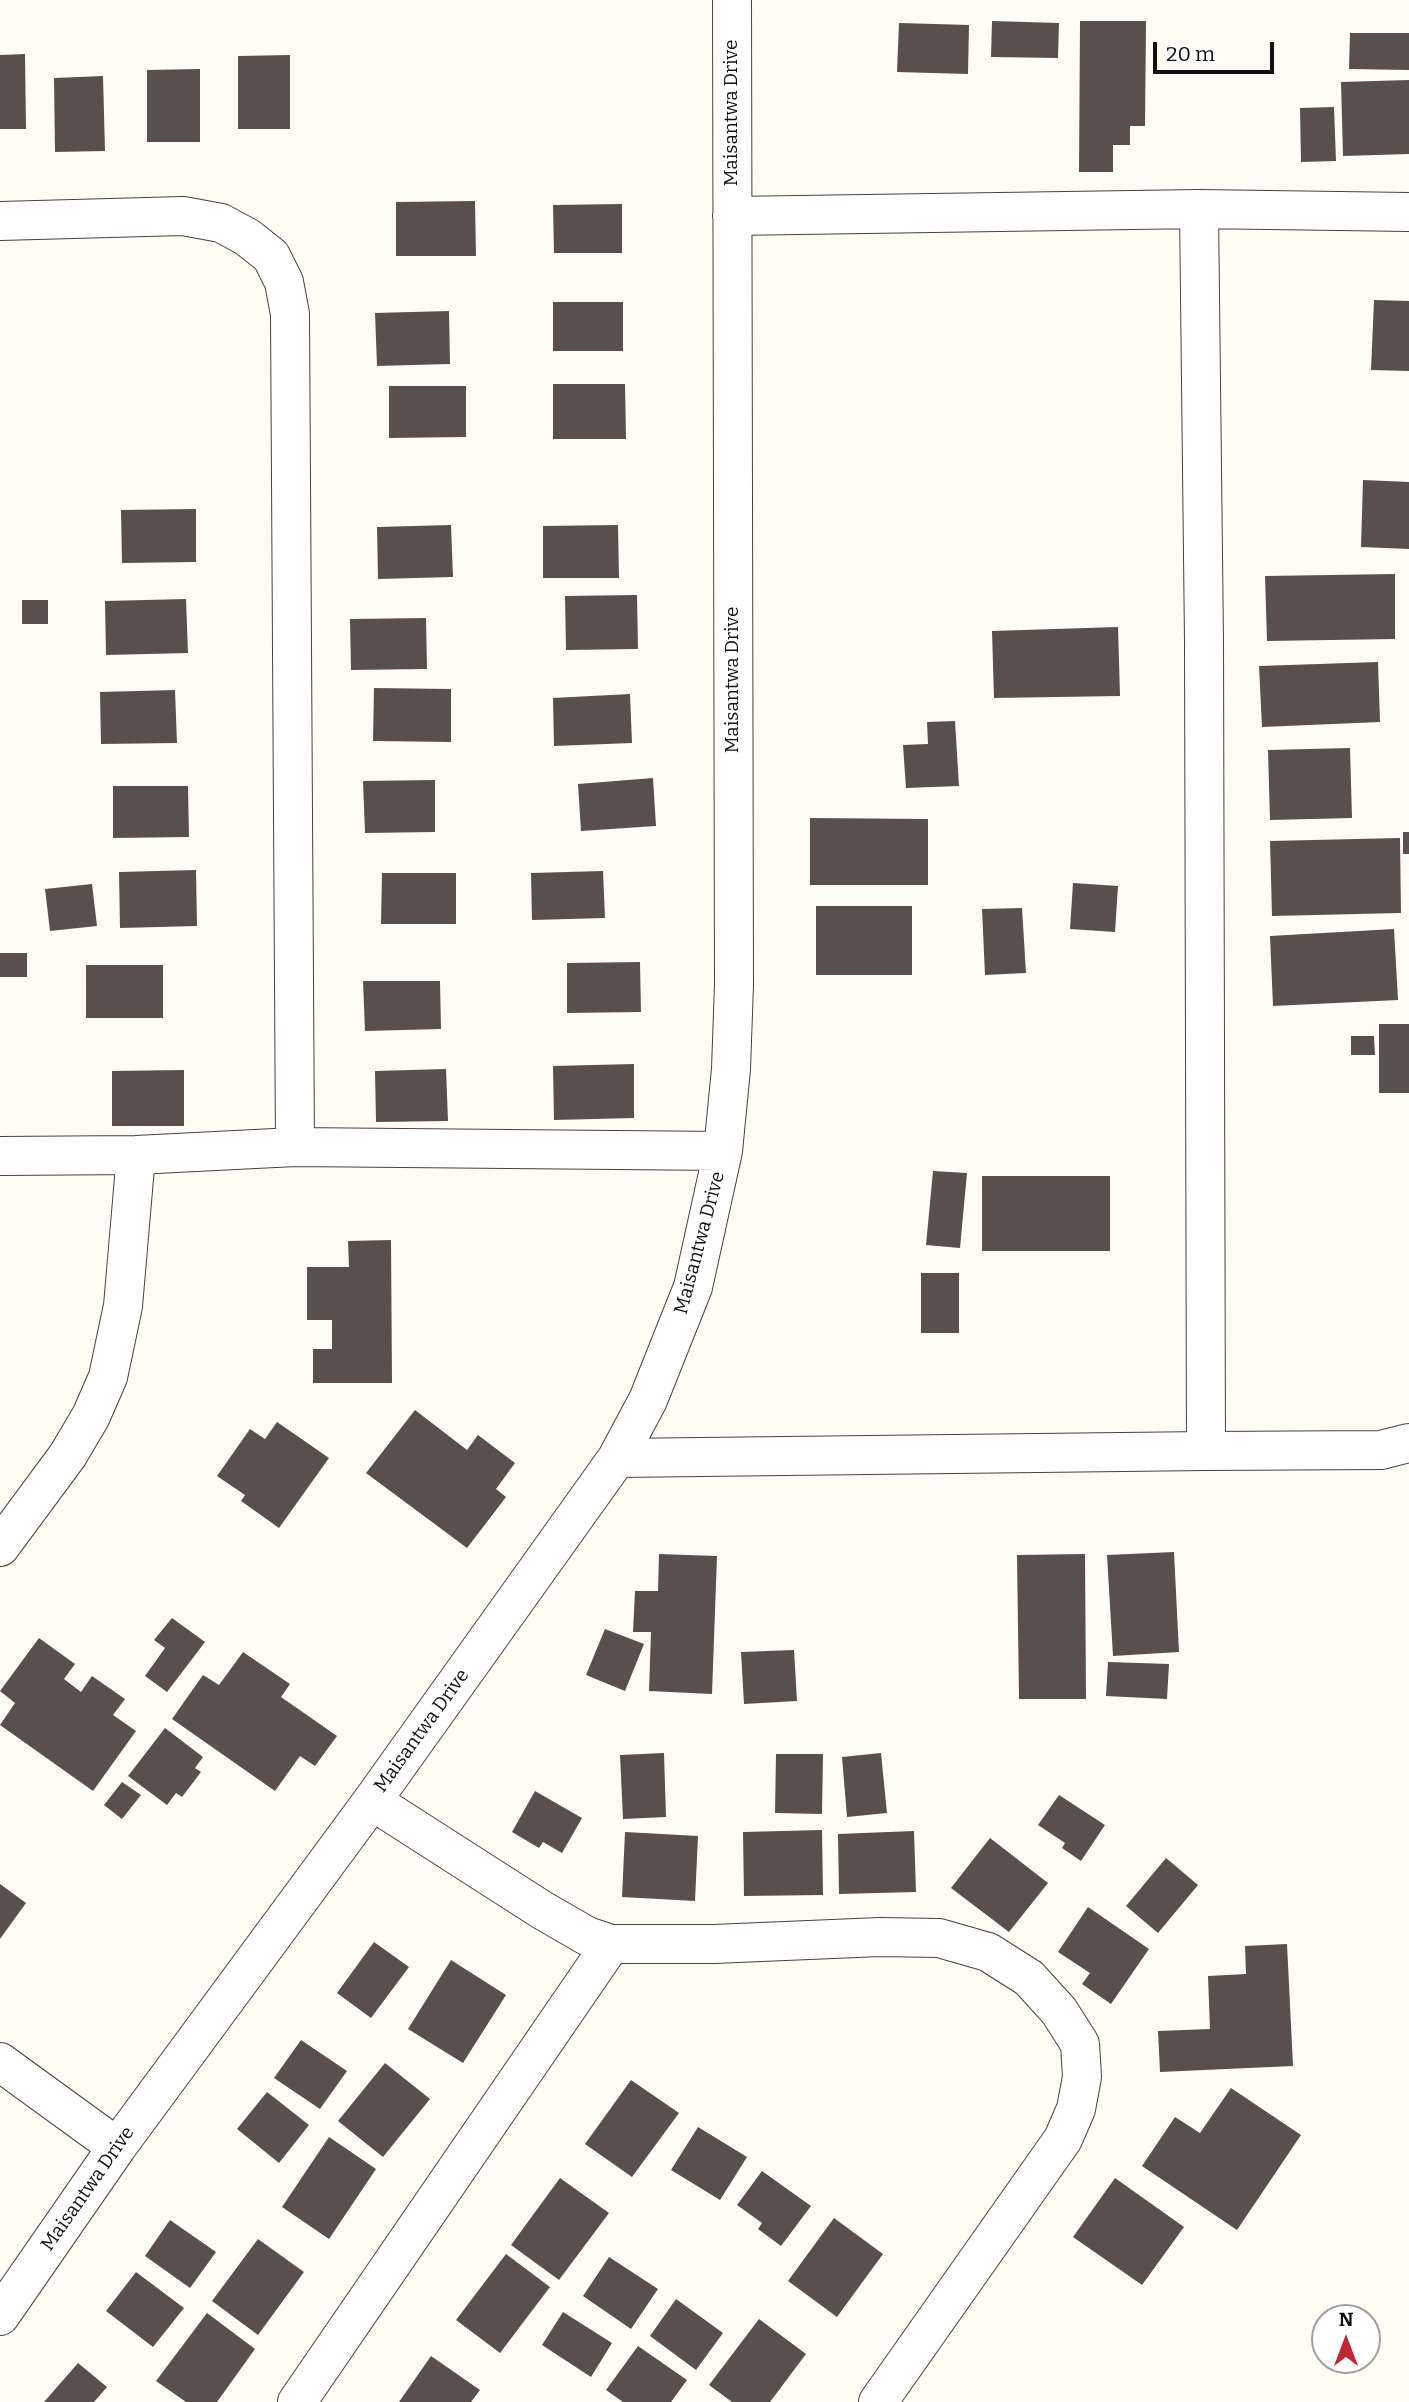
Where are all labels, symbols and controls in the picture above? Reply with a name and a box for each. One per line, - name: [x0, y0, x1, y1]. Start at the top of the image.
- scale bar: [1157, 28, 1278, 72]
- street label: Maisantwa Drive: [721, 40, 743, 186]
- text: 20 m: [1166, 41, 1215, 67]
- street label: Maisantwa Drive: [722, 607, 744, 753]
- street label: Maisantwa Drive: [670, 1169, 730, 1317]
- street label: Maisantwa Drive: [370, 1665, 474, 1797]
- street label: Maisantwa Drive: [37, 2122, 139, 2256]
- north arrow: [1311, 2304, 1381, 2374]
- text: N: [1339, 2308, 1353, 2331]

